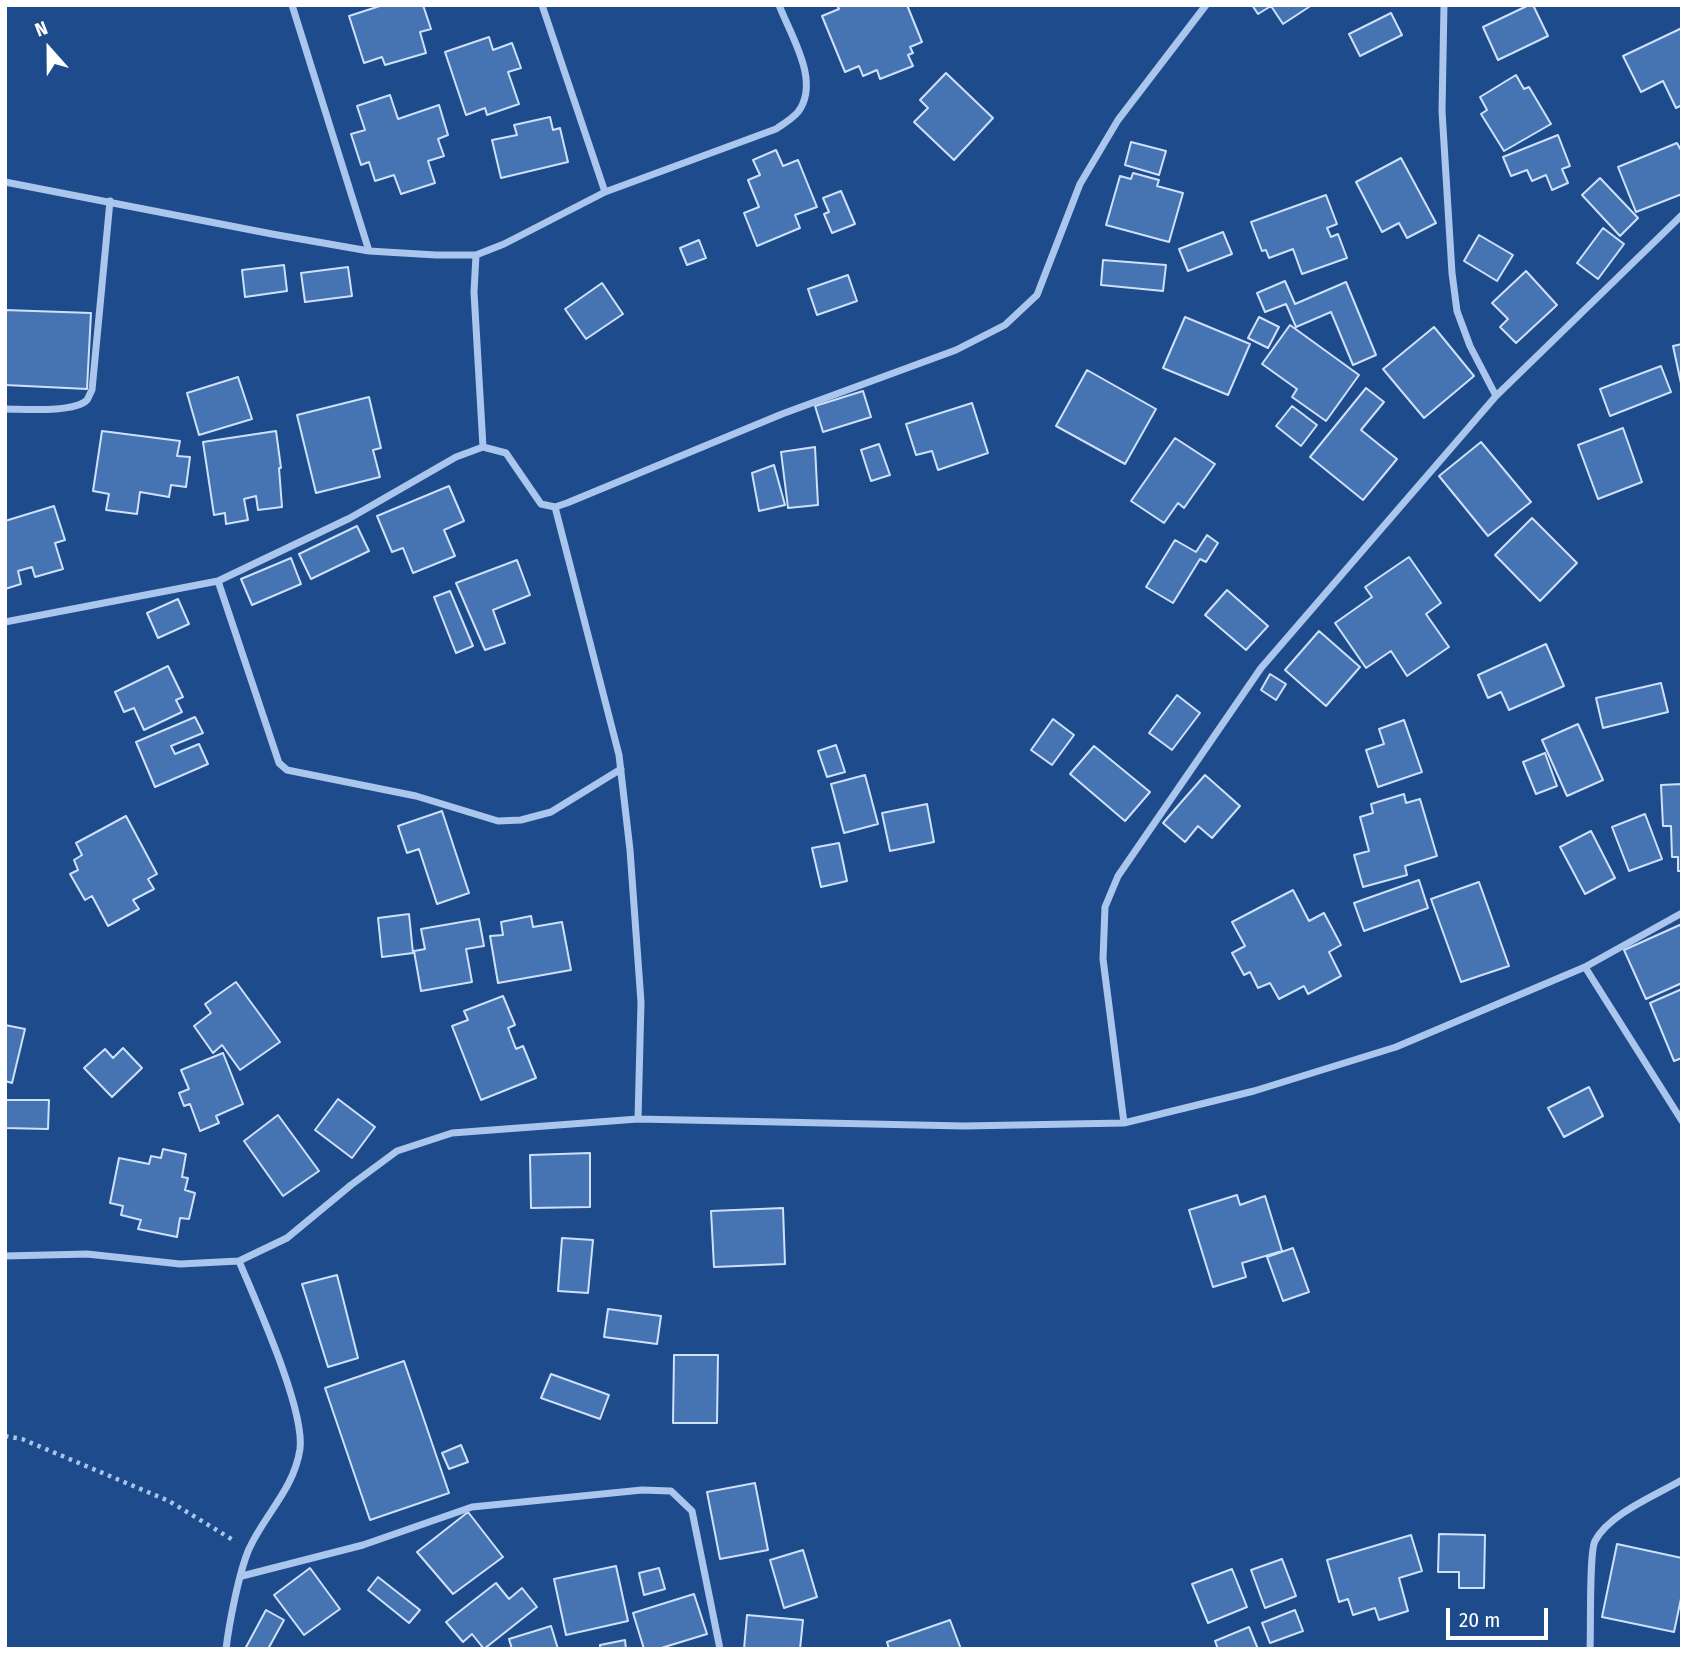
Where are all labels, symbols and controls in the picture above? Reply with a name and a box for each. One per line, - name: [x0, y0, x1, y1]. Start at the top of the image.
- north arrow: [14, 14, 84, 84]
- text: N: [32, 16, 51, 42]
- scale bar: [1449, 1594, 1550, 1638]
- text: 20 m: [1459, 1607, 1500, 1633]

